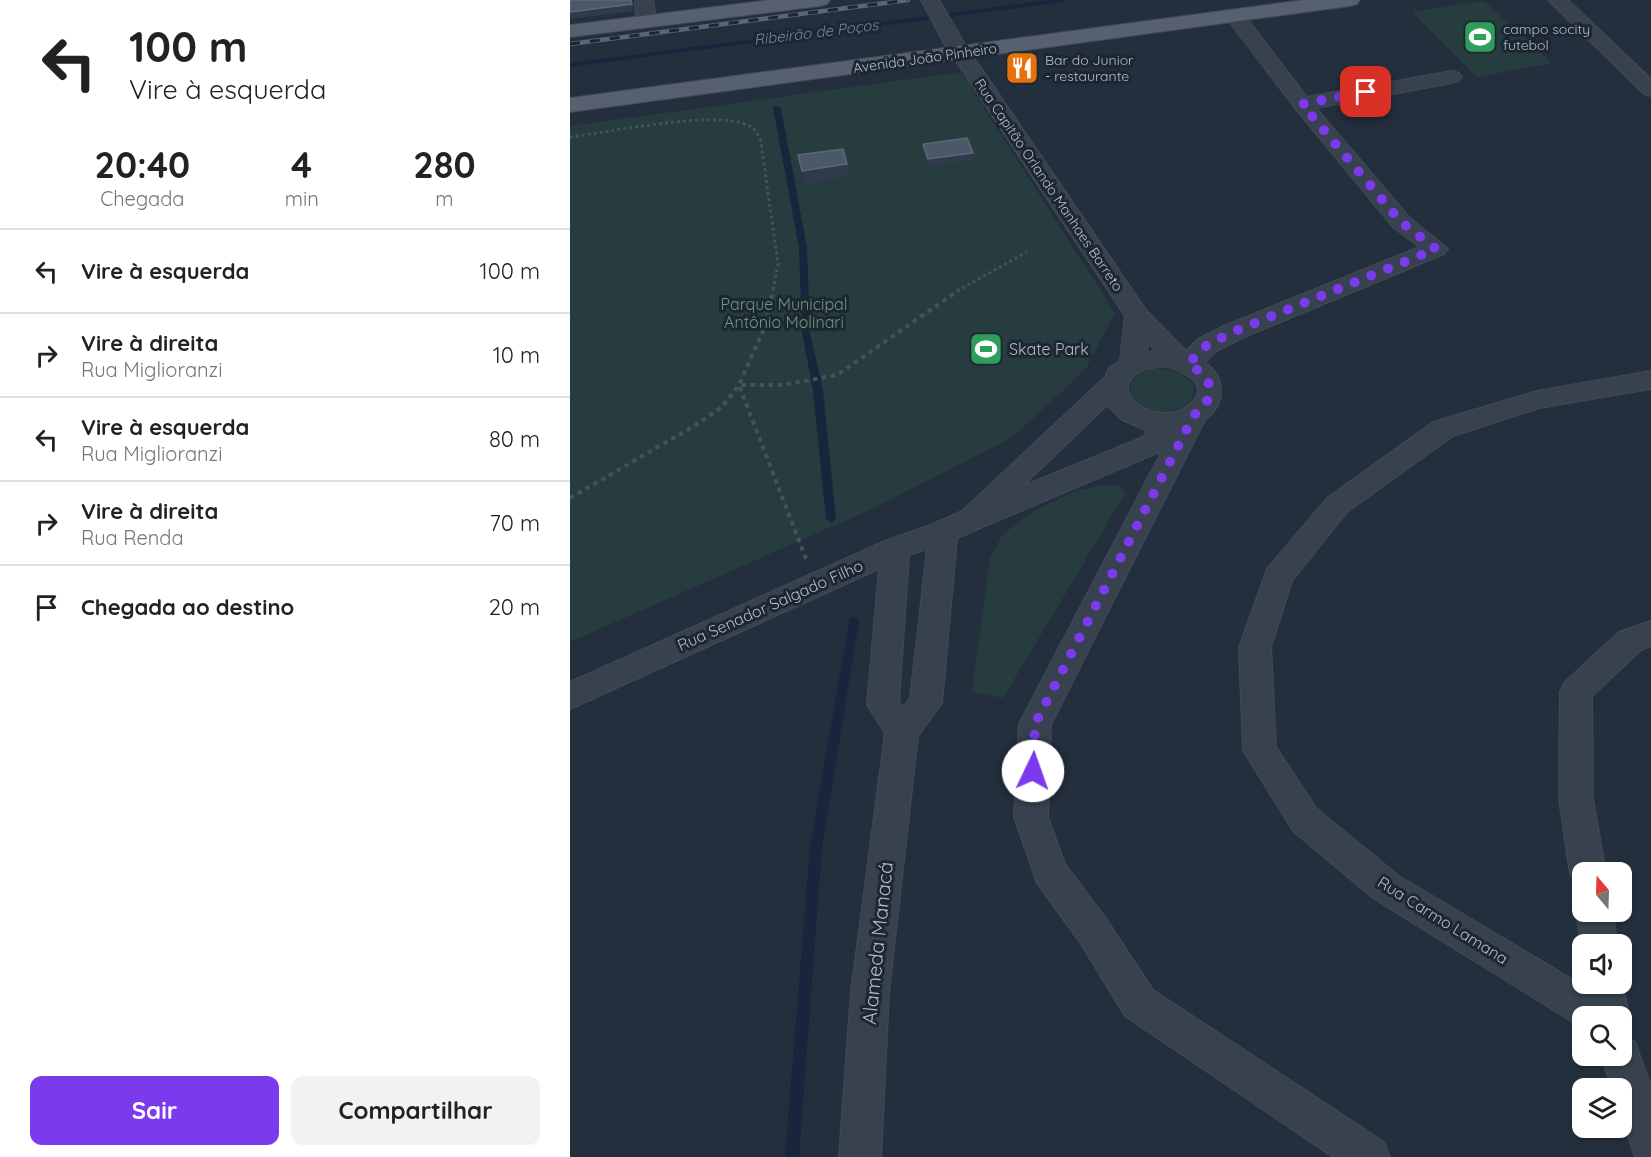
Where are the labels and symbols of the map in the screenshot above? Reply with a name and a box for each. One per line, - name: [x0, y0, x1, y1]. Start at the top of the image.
- water label: Ribeirão de Poços: [753, 15, 880, 49]
- sports icon: campo socity futebol: [1462, 19, 1498, 55]
- place label: campo socity futebol: [1503, 20, 1590, 54]
- street label: Avenida João Pinheiro: [852, 39, 998, 77]
- restaurant icon: Bar do Junior - restaurante: [1004, 50, 1040, 86]
- place label: Bar do Junior - restaurante: [1045, 51, 1134, 85]
- pin: [1340, 66, 1391, 117]
- street label: Rua Capitão Orlando Manhaes Barreto: [971, 75, 1127, 295]
- park label: Parque Municipal Antônio Molinari: [721, 294, 847, 332]
- sports icon: Skate Park: [968, 331, 1004, 367]
- place label: Skate Park: [1009, 339, 1089, 359]
- street label: Rua Senador Salgado Filho: [674, 555, 866, 655]
- position arrow: [1001, 739, 1065, 803]
- street label: Alameda Manacá: [856, 860, 898, 1026]
- north arrow: [1572, 862, 1632, 922]
- street label: Rua Carmo Lamana: [1374, 872, 1512, 968]

